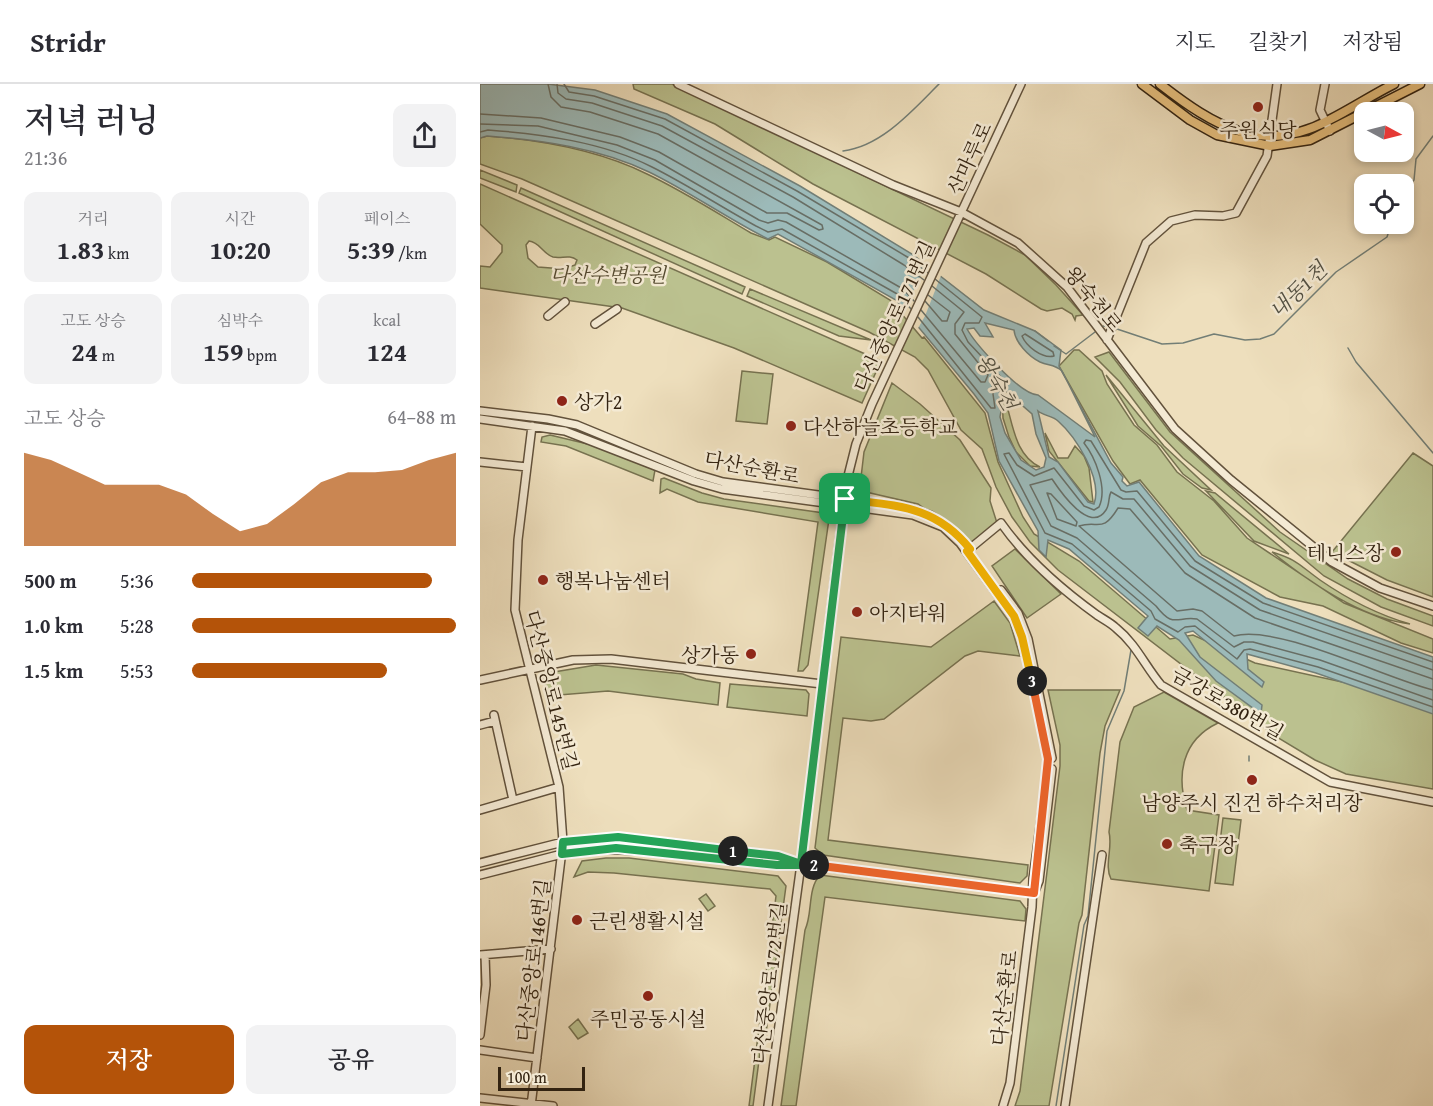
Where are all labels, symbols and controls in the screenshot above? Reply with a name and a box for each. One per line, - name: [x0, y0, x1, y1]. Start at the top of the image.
- text: Stridr: [30, 21, 106, 62]
- text: 지도: [1175, 26, 1215, 57]
- text: 길찾기: [1248, 26, 1309, 57]
- text: 저장됨: [1342, 26, 1403, 57]
- text: 저녁 러닝: [24, 96, 159, 144]
- marker: 주원식당: [1251, 100, 1265, 114]
- north arrow: [1354, 102, 1414, 162]
- map controls: [1354, 102, 1414, 234]
- button: share: [393, 104, 456, 167]
- place label: 주원식당: [1219, 115, 1297, 144]
- street label: 산마루로: [940, 117, 998, 199]
- text: 21:36: [24, 143, 67, 172]
- button: locate: [1354, 174, 1414, 234]
- text: 거리: [78, 206, 108, 230]
- text: 시간: [225, 206, 255, 230]
- text: 페이스: [364, 206, 410, 230]
- text: 1.83: [57, 230, 105, 269]
- text: 10:20: [209, 230, 271, 269]
- text: 5:39: [347, 230, 395, 269]
- street label: 다산중앙로171번길: [846, 235, 942, 397]
- text: km: [105, 241, 129, 265]
- text: /km: [395, 241, 427, 265]
- water label: 내동1천: [1262, 253, 1335, 325]
- park label: 다산수변공원: [550, 260, 668, 289]
- street label: 왕숙천로: [1058, 260, 1130, 338]
- text: 고도 상승: [60, 308, 126, 332]
- text: 심박수: [217, 308, 263, 332]
- text: kcal: [373, 308, 401, 332]
- text: 24: [71, 332, 98, 371]
- text: 159: [203, 332, 243, 371]
- text: 124: [367, 332, 407, 371]
- text: m: [98, 343, 115, 367]
- text: bpm: [243, 343, 277, 367]
- water label: 왕숙천: [968, 348, 1026, 418]
- place label: 상가2: [574, 387, 622, 416]
- marker: 상가2: [555, 394, 569, 408]
- text: 64–88 m: [387, 402, 456, 431]
- text: 고도 상승: [24, 403, 106, 432]
- place label: 다산하늘초등학교: [803, 412, 958, 441]
- marker: 다산하늘초등학교: [784, 419, 798, 433]
- street label: 다산순환로: [702, 444, 802, 490]
- pin: [819, 473, 870, 524]
- icon: arrive: [828, 482, 861, 515]
- place label: 테니스장: [1307, 538, 1385, 567]
- marker: 테니스장: [1389, 545, 1403, 559]
- text: 500 m: [24, 566, 77, 595]
- text: 5:36: [120, 566, 154, 595]
- place label: 행복나눔센터: [555, 566, 671, 595]
- marker: 행복나눔센터: [536, 573, 550, 587]
- place label: 아지타워: [869, 598, 946, 627]
- marker: 아지타워: [850, 605, 864, 619]
- street label: 다산중앙로145번길: [518, 607, 586, 773]
- text: 1.0 km: [24, 611, 83, 640]
- text: 5:28: [120, 611, 154, 640]
- place label: 상가동: [681, 640, 739, 669]
- marker: 상가동: [744, 647, 758, 661]
- text: 1.5 km: [24, 656, 83, 685]
- text: 5:53: [120, 656, 154, 685]
- street label: 금강로380번길: [1166, 659, 1290, 747]
- pin: 3: [1017, 666, 1047, 696]
- text: 3: [1028, 669, 1036, 693]
- marker: 남양주시 진건 하수처리장: [1245, 773, 1259, 787]
- place label: 남양주시 진건 하수처리장: [1141, 788, 1363, 817]
- place label: 축구장: [1179, 830, 1238, 859]
- pin: 1: [718, 836, 748, 866]
- marker: 축구장: [1160, 837, 1174, 851]
- text: 1: [729, 839, 737, 863]
- pin: 2: [799, 850, 829, 880]
- text: 2: [810, 853, 818, 877]
- street label: 다산중앙로146번길: [509, 877, 557, 1043]
- street label: 다산중앙로172번길: [745, 900, 793, 1066]
- place label: 근린생활시설: [589, 906, 705, 935]
- marker: 근린생활시설: [570, 913, 584, 927]
- street label: 다산순환로: [984, 948, 1024, 1048]
- marker: 주민공동시설: [641, 989, 655, 1003]
- place label: 주민공동시설: [590, 1004, 706, 1033]
- button: 저장: [24, 1025, 234, 1094]
- button: 공유: [246, 1025, 456, 1094]
- scale bar: [498, 1064, 585, 1092]
- text: 100 m: [507, 1065, 547, 1089]

